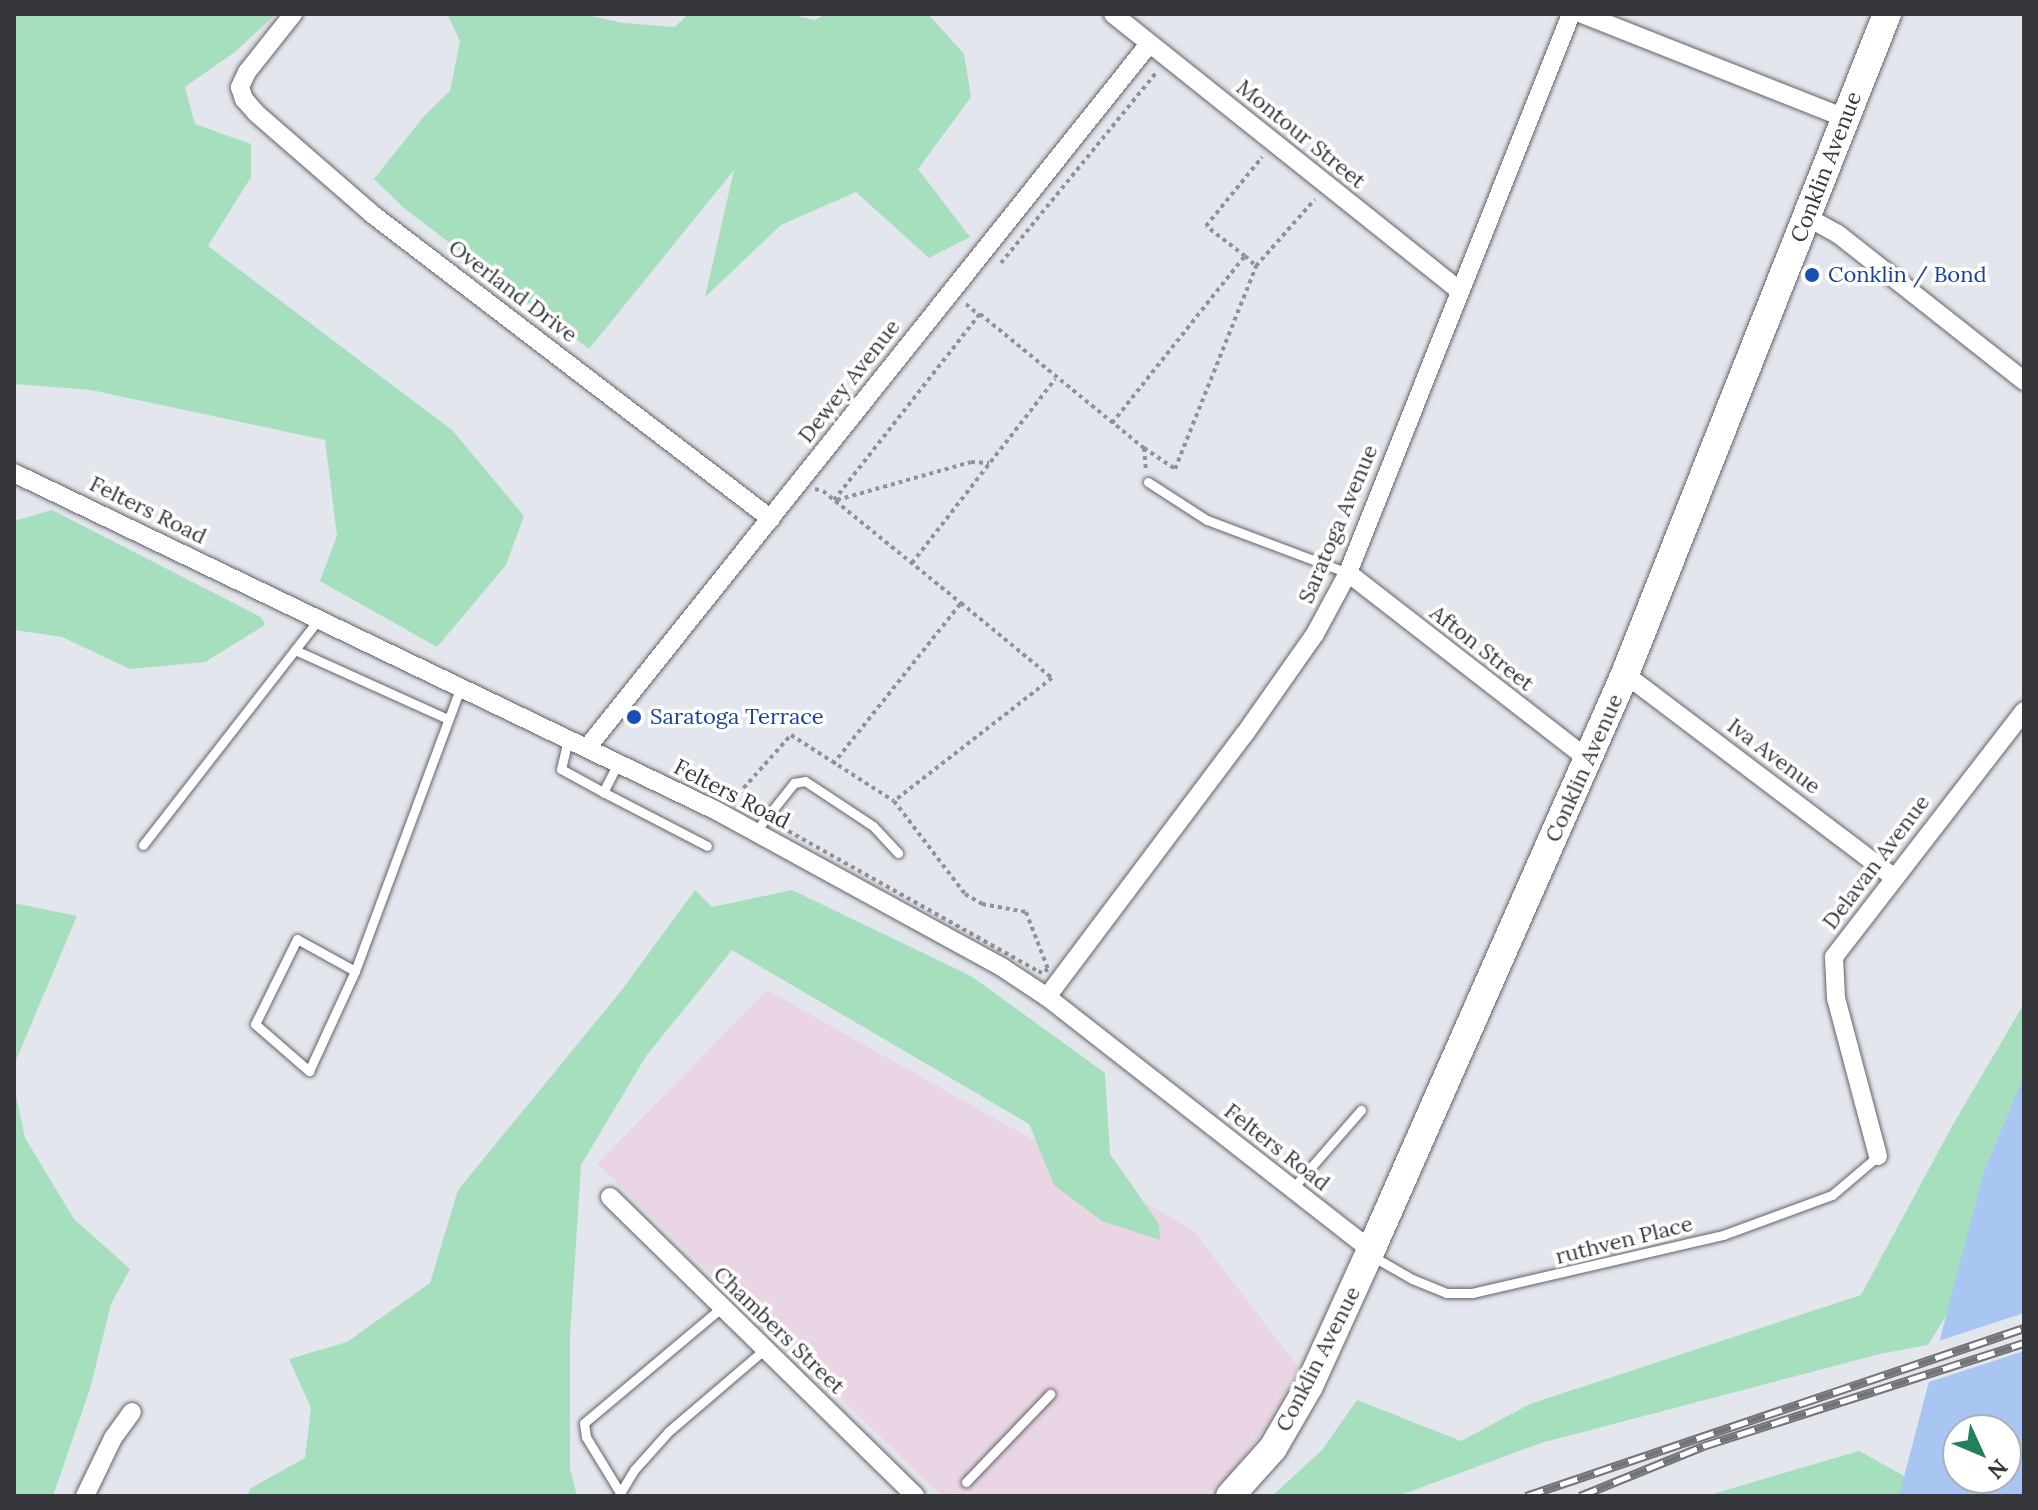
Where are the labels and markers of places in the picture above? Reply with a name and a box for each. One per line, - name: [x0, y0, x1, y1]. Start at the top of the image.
- place label: Conklin / Bond: [1828, 262, 1987, 288]
- marker: Conklin / Bond: [1803, 266, 1821, 284]
- place label: Saratoga Terrace: [650, 704, 824, 730]
- marker: Saratoga Terrace: [625, 708, 643, 726]

